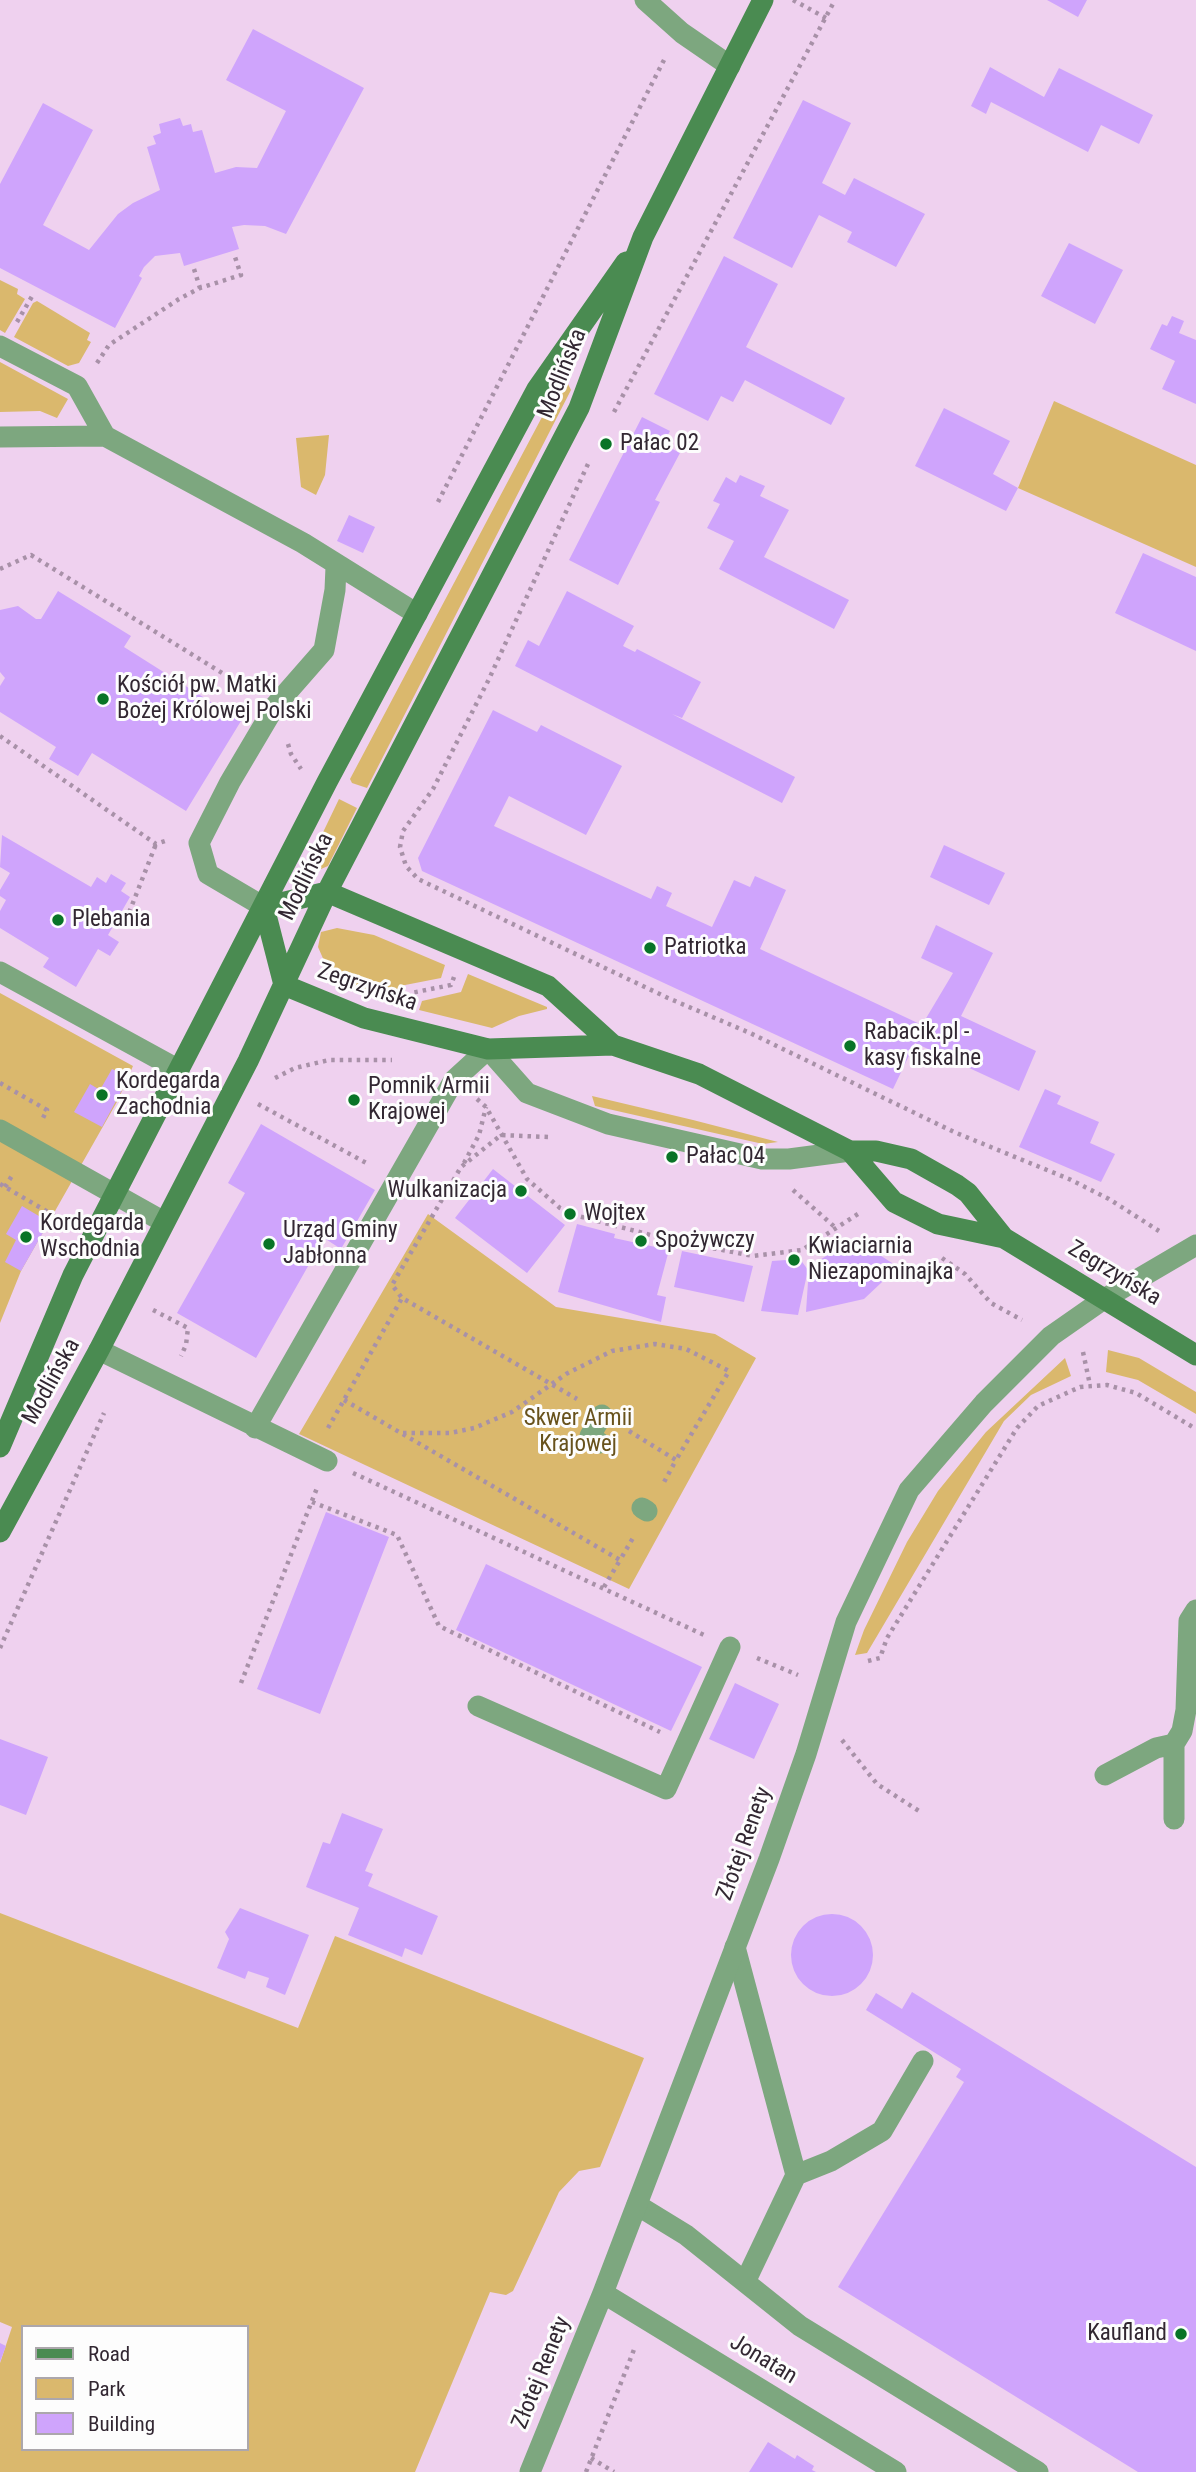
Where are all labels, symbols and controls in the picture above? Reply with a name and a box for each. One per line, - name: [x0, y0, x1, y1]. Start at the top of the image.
- street label: Modlińska: [533, 325, 593, 423]
- place label: Pałac 02: [620, 430, 699, 458]
- marker: Pałac 02: [598, 436, 614, 452]
- place label: Kościół pw. Matki Bożej Królowej Polski: [117, 672, 311, 726]
- marker: Kościół pw. Matki Bożej Królowej Polski: [95, 691, 111, 707]
- street label: Modlińska: [274, 829, 340, 925]
- place label: Plebania: [72, 906, 151, 934]
- marker: Plebania: [50, 912, 66, 928]
- place label: Patriotka: [664, 934, 746, 962]
- marker: Patriotka: [642, 940, 658, 956]
- street label: Zegrzyńska: [314, 958, 420, 1018]
- place label: Rabacik.pl - kasy fiskalne: [864, 1019, 981, 1073]
- marker: Rabacik.pl - kasy fiskalne: [842, 1038, 858, 1054]
- place label: Kordegarda Zachodnia: [116, 1068, 220, 1122]
- place label: Pomnik Armii Krajowej: [368, 1073, 490, 1127]
- marker: Kordegarda Zachodnia: [94, 1087, 110, 1103]
- marker: Pomnik Armii Krajowej: [346, 1092, 362, 1108]
- place label: Pałac 04: [686, 1143, 765, 1171]
- marker: Pałac 04: [664, 1149, 680, 1165]
- place label: Wulkanizacja: [388, 1177, 507, 1205]
- marker: Wulkanizacja: [513, 1183, 529, 1199]
- place label: Wojtex: [584, 1200, 646, 1228]
- marker: Wojtex: [562, 1206, 578, 1222]
- place label: Kordegarda Wschodnia: [40, 1210, 144, 1264]
- place label: Urząd Gminy Jabłonna: [283, 1217, 398, 1271]
- place label: Spożywczy: [655, 1227, 755, 1255]
- marker: Kordegarda Wschodnia: [18, 1229, 34, 1245]
- marker: Spożywczy: [633, 1233, 649, 1249]
- place label: Kwiaciarnia Niezapominajka: [808, 1233, 954, 1287]
- street label: Zegrzyńska: [1062, 1235, 1166, 1313]
- marker: Urząd Gminy Jabłonna: [261, 1236, 277, 1252]
- marker: Kwiaciarnia Niezapominajka: [786, 1252, 802, 1268]
- street label: Modlińska: [17, 1334, 87, 1430]
- park label: Skwer Armii Krajowej: [524, 1405, 632, 1459]
- street label: Złotej Renety: [712, 1784, 778, 1904]
- street label: Złotej Renety: [507, 2313, 577, 2433]
- place label: Kaufland: [1087, 2320, 1167, 2348]
- legend: [21, 2325, 248, 2451]
- marker: Kaufland: [1173, 2326, 1189, 2342]
- street label: Jonatan: [724, 2329, 802, 2391]
- text: Road: [88, 2342, 130, 2366]
- text: Park: [88, 2377, 125, 2401]
- text: Building: [88, 2412, 155, 2436]

